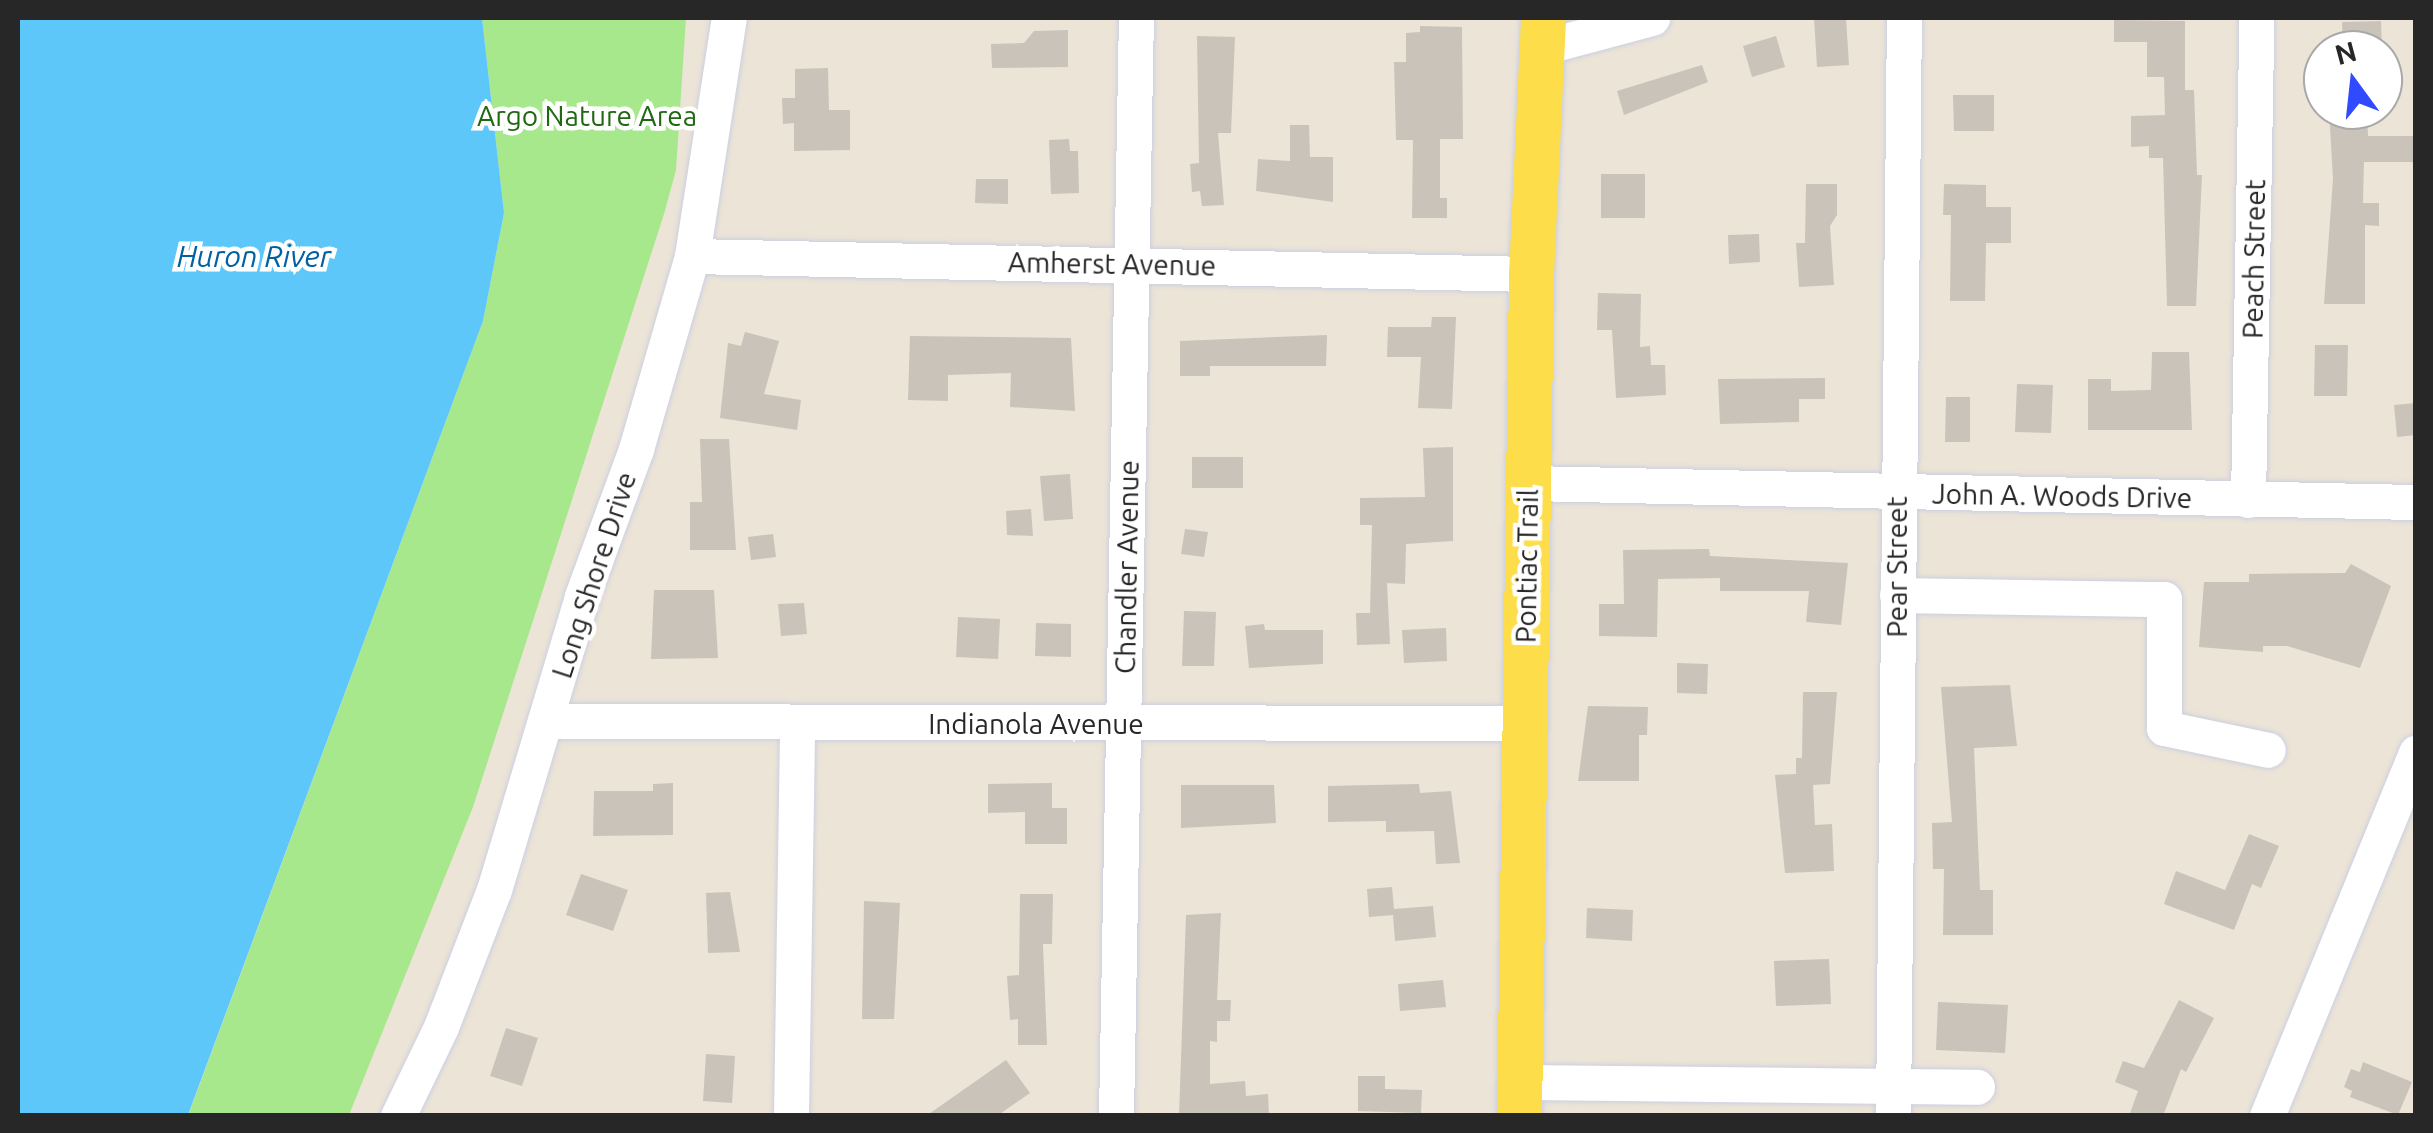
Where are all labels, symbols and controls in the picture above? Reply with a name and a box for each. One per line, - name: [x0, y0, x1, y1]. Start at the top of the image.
- north arrow: [2303, 30, 2403, 130]
- text: N: [2332, 35, 2360, 70]
- park label: Argo Nature Area: [477, 99, 697, 133]
- street label: Peach Street: [2236, 179, 2272, 339]
- water label: Huron River: [177, 238, 331, 274]
- street label: Amherst Avenue: [1008, 245, 1216, 283]
- street label: Chandler Avenue: [1108, 460, 1146, 674]
- street label: Long Shore Drive: [545, 468, 643, 682]
- street label: John A. Woods Drive: [1932, 477, 2192, 515]
- street label: Pontiac Trail: [1509, 489, 1545, 643]
- street label: Pear Street: [1880, 496, 1914, 638]
- street label: Indianola Avenue: [928, 707, 1144, 741]

